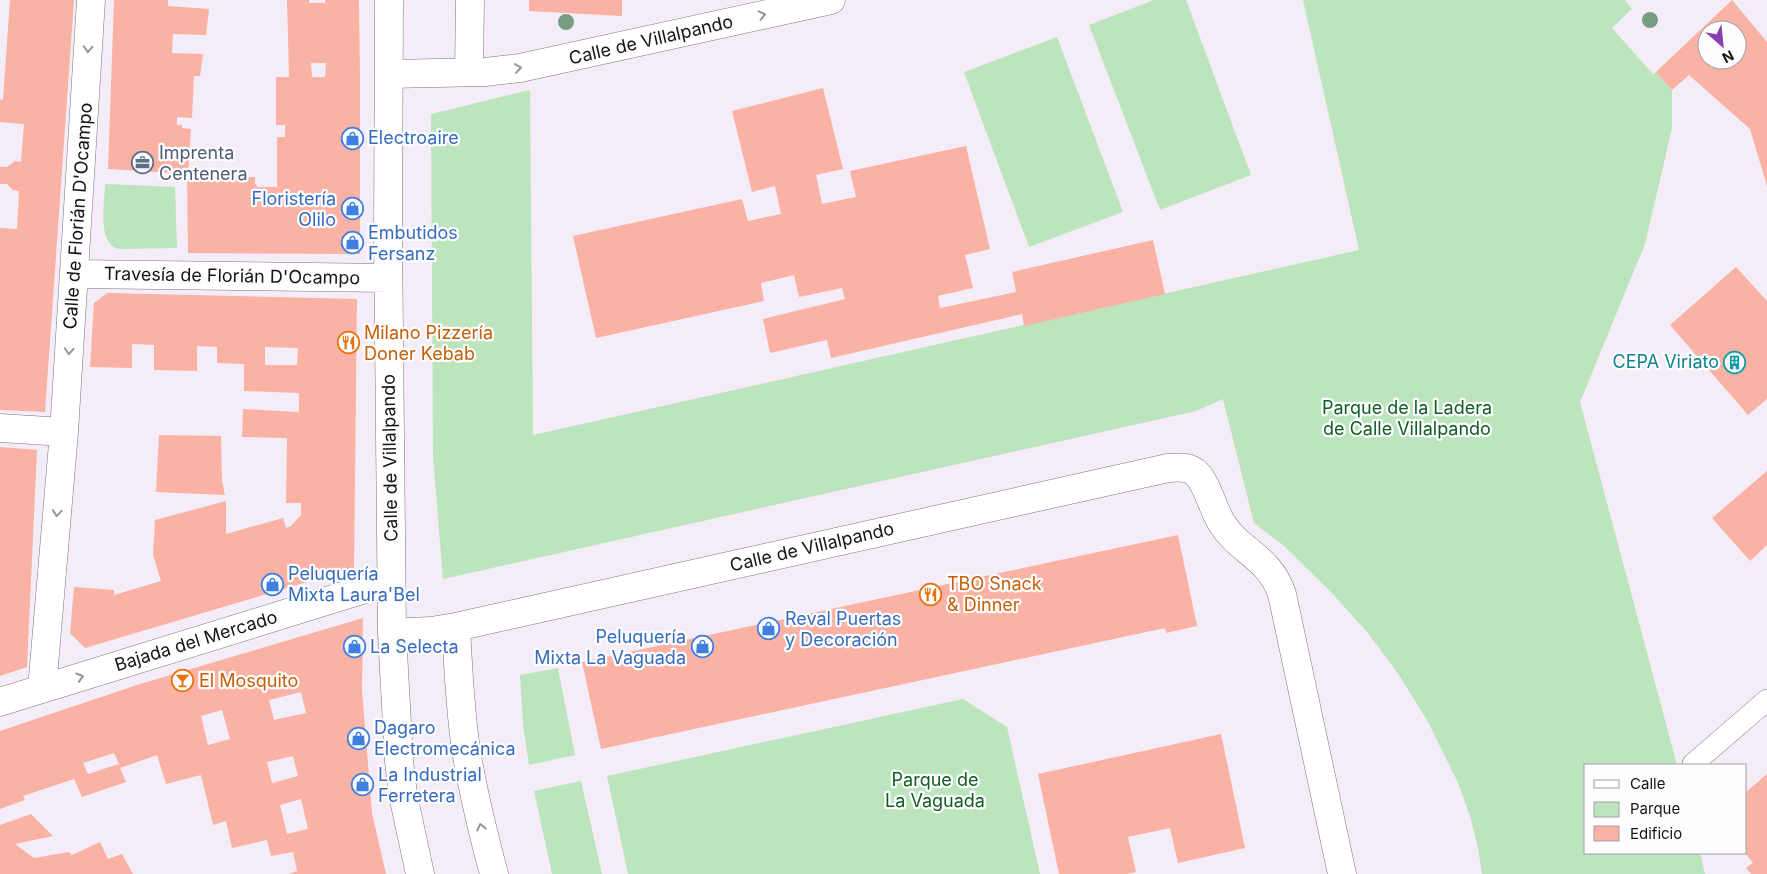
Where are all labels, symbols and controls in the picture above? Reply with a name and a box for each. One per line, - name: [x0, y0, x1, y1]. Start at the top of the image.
- street label: Calle de Villalpando: [567, 10, 735, 69]
- one-way arrow: [758, 11, 766, 21]
- north arrow: [1697, 20, 1747, 70]
- one-way arrow: [83, 45, 94, 53]
- text: N: [1720, 47, 1737, 67]
- one-way arrow: [513, 64, 522, 74]
- street label: Calle de Florián D'Ocampo: [59, 102, 96, 330]
- shop icon: Electroaire: [340, 126, 364, 150]
- place label: Electroaire: [368, 127, 459, 148]
- place label: Imprenta Centenera: [159, 142, 248, 184]
- office icon: Imprenta Centenera: [131, 151, 155, 175]
- place label: Floristería Olilo: [252, 188, 336, 230]
- shop icon: Floristería Olilo: [340, 197, 364, 221]
- place label: Embutidos Fersanz: [368, 222, 458, 264]
- shop icon: Embutidos Fersanz: [340, 231, 364, 255]
- street label: Travesía de Florián D'Ocampo: [104, 263, 360, 288]
- place label: Milano Pizzería Doner Kebab: [364, 322, 493, 364]
- restaurant icon: Milano Pizzería Doner Kebab: [336, 331, 360, 355]
- one-way arrow: [64, 347, 75, 355]
- building icon: CEPA Viriato: [1723, 350, 1747, 374]
- place label: CEPA Viriato: [1613, 351, 1719, 372]
- street label: Calle de Villalpando: [378, 374, 401, 542]
- park label: Parque de la Ladera de Calle Villalpando: [1322, 397, 1492, 439]
- one-way arrow: [51, 509, 62, 517]
- street label: Calle de Villalpando: [728, 517, 896, 576]
- place label: Peluquería Mixta Laura'Bel: [288, 563, 420, 605]
- shop icon: Peluquería Mixta Laura'Bel: [260, 572, 284, 596]
- place label: TBO Snack & Dinner: [947, 573, 1042, 615]
- restaurant icon: TBO Snack & Dinner: [919, 582, 943, 606]
- street label: Bajada del Mercado: [112, 606, 280, 675]
- place label: Reval Puertas y Decoración: [785, 608, 901, 650]
- shop icon: Reval Puertas y Decoración: [757, 617, 781, 641]
- place label: Peluquería Mixta La Vaguada: [534, 626, 686, 668]
- shop icon: La Selecta: [342, 635, 366, 659]
- shop icon: Peluquería Mixta La Vaguada: [690, 635, 714, 659]
- place label: La Selecta: [370, 636, 459, 657]
- bar icon: El Mosquito: [171, 669, 195, 693]
- place label: El Mosquito: [199, 670, 298, 691]
- one-way arrow: [75, 673, 84, 683]
- place label: Dagaro Electromecánica: [374, 717, 516, 759]
- shop icon: Dagaro Electromecánica: [346, 726, 370, 750]
- place label: La Industrial Ferretera: [378, 764, 482, 806]
- legend: [1584, 764, 1747, 854]
- park label: Parque de La Vaguada: [885, 769, 985, 811]
- shop icon: La Industrial Ferretera: [350, 773, 374, 797]
- text: Calle: [1630, 774, 1665, 793]
- text: Parque: [1630, 799, 1680, 818]
- one-way arrow: [476, 823, 487, 831]
- text: Edificio: [1630, 824, 1682, 843]

